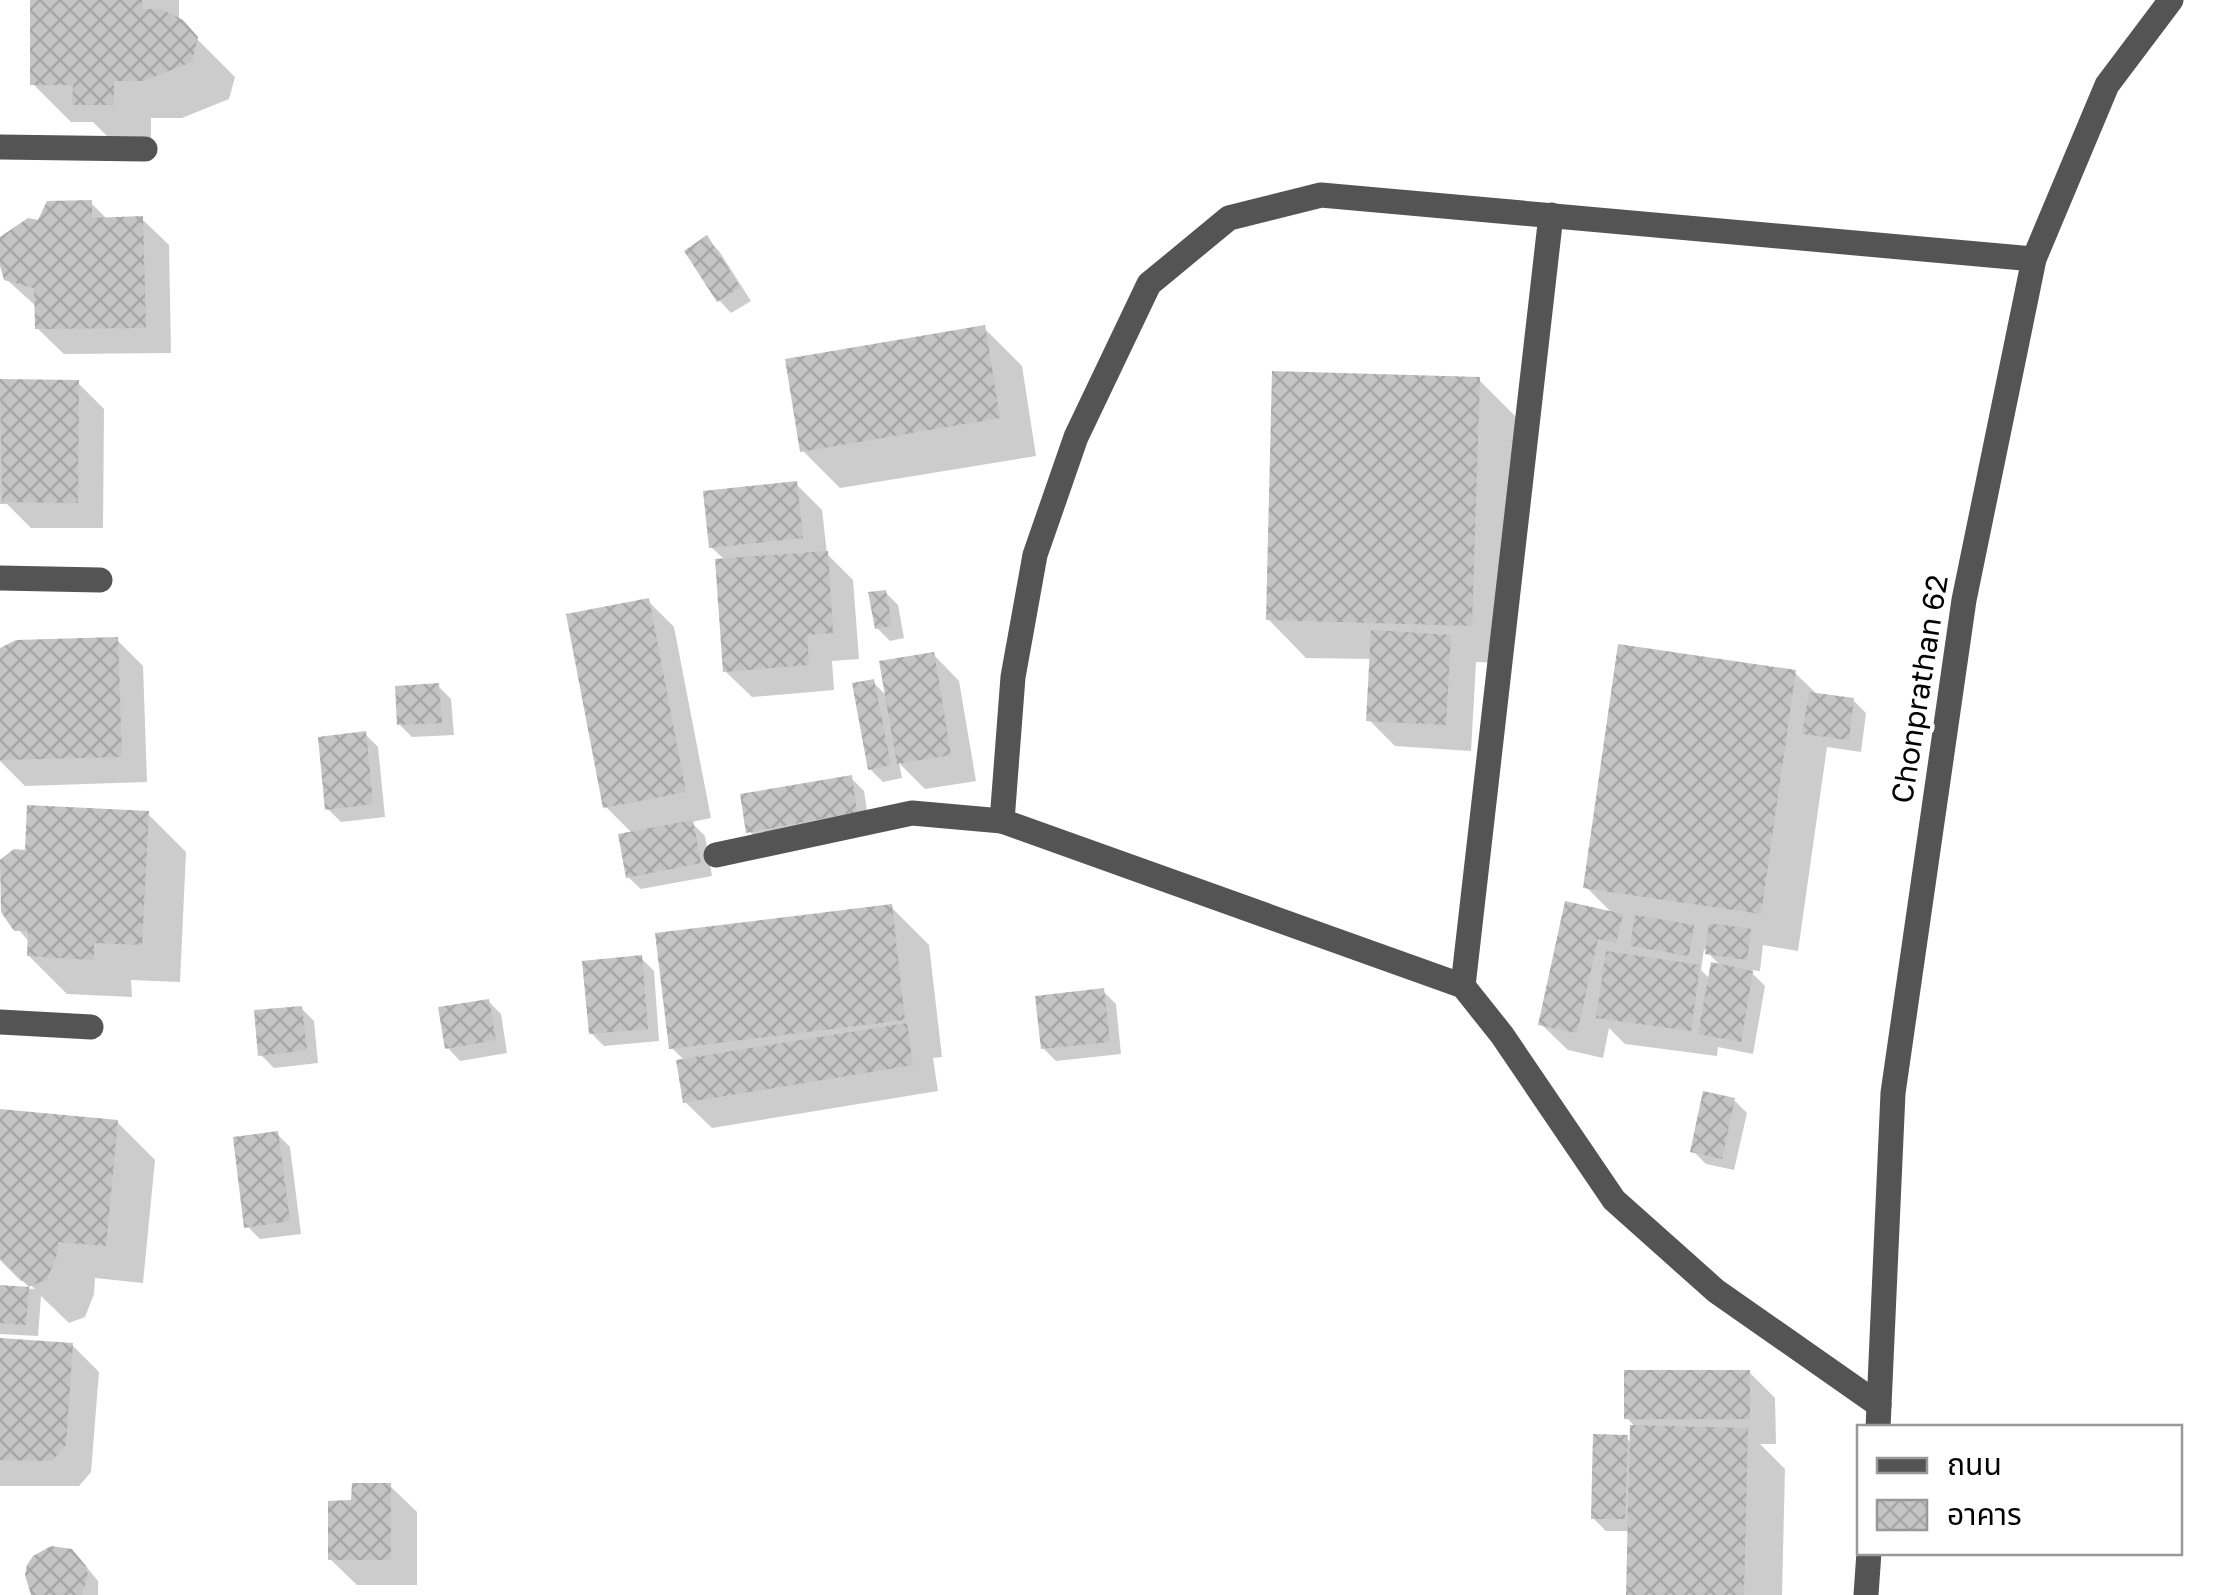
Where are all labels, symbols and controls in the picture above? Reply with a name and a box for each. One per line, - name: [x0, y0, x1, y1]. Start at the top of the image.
- street label: Chonprathan 62: [1883, 572, 1955, 806]
- legend: [1857, 1425, 2182, 1555]
- text: ถนน: [1947, 1446, 2002, 1482]
- text: อาคาร: [1947, 1496, 2022, 1532]

